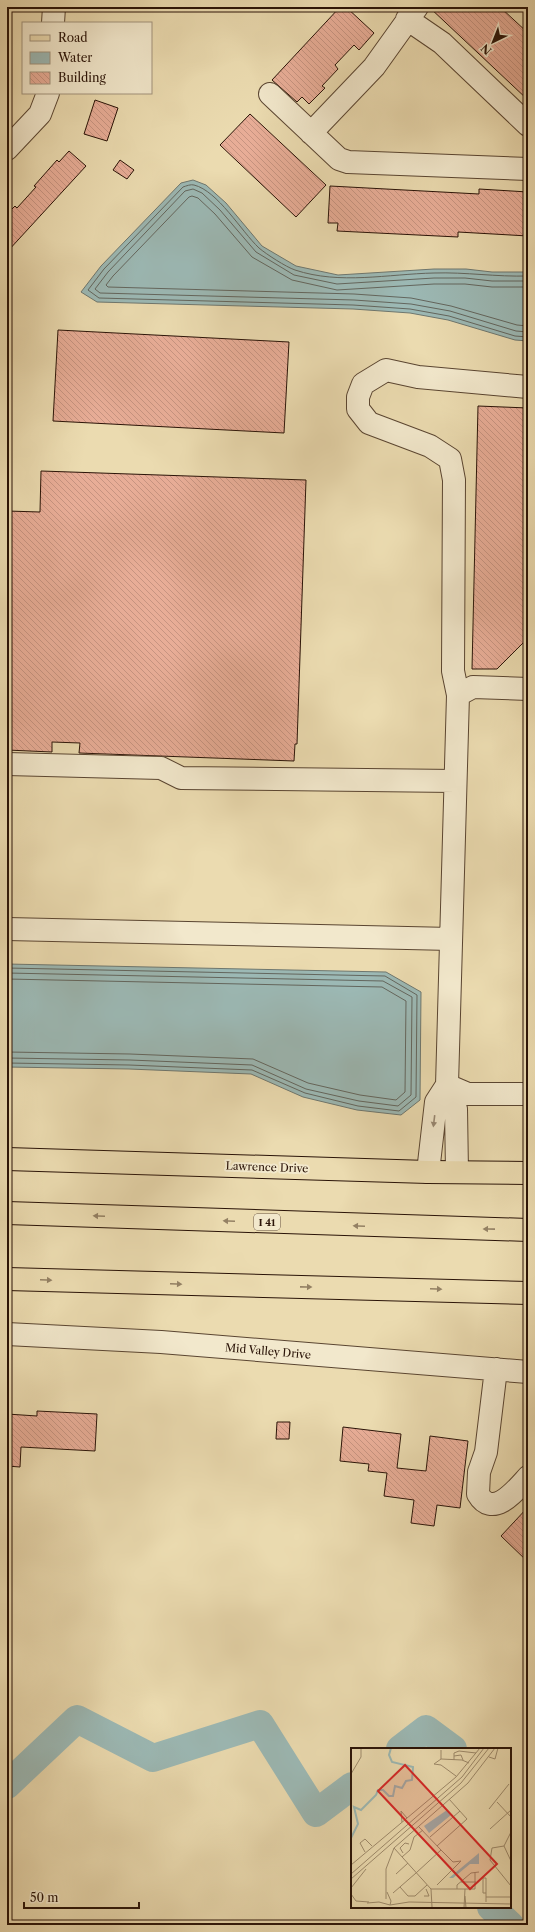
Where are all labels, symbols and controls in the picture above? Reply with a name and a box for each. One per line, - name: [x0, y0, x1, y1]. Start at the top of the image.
- legend: [22, 22, 152, 94]
- north arrow: [473, 22, 513, 62]
- text: Road: [58, 30, 88, 45]
- text: N: [478, 41, 494, 58]
- text: Water: [57, 50, 92, 65]
- text: Building: [58, 70, 106, 85]
- one-way arrow: [430, 1115, 437, 1127]
- street label: Lawrence Drive: [225, 1159, 309, 1175]
- one-way arrow: [93, 1213, 105, 1220]
- road number: I 41: [254, 1214, 280, 1230]
- one-way arrow: [222, 1218, 235, 1224]
- one-way arrow: [353, 1222, 365, 1229]
- one-way arrow: [483, 1226, 495, 1233]
- one-way arrow: [40, 1277, 52, 1284]
- one-way arrow: [170, 1281, 183, 1287]
- one-way arrow: [300, 1284, 313, 1290]
- one-way arrow: [430, 1286, 442, 1293]
- street label: Mid Valley Drive: [224, 1340, 312, 1362]
- inset map: [351, 1748, 511, 1908]
- scale bar: [24, 1884, 139, 1910]
- text: 50 m: [30, 1890, 59, 1905]

